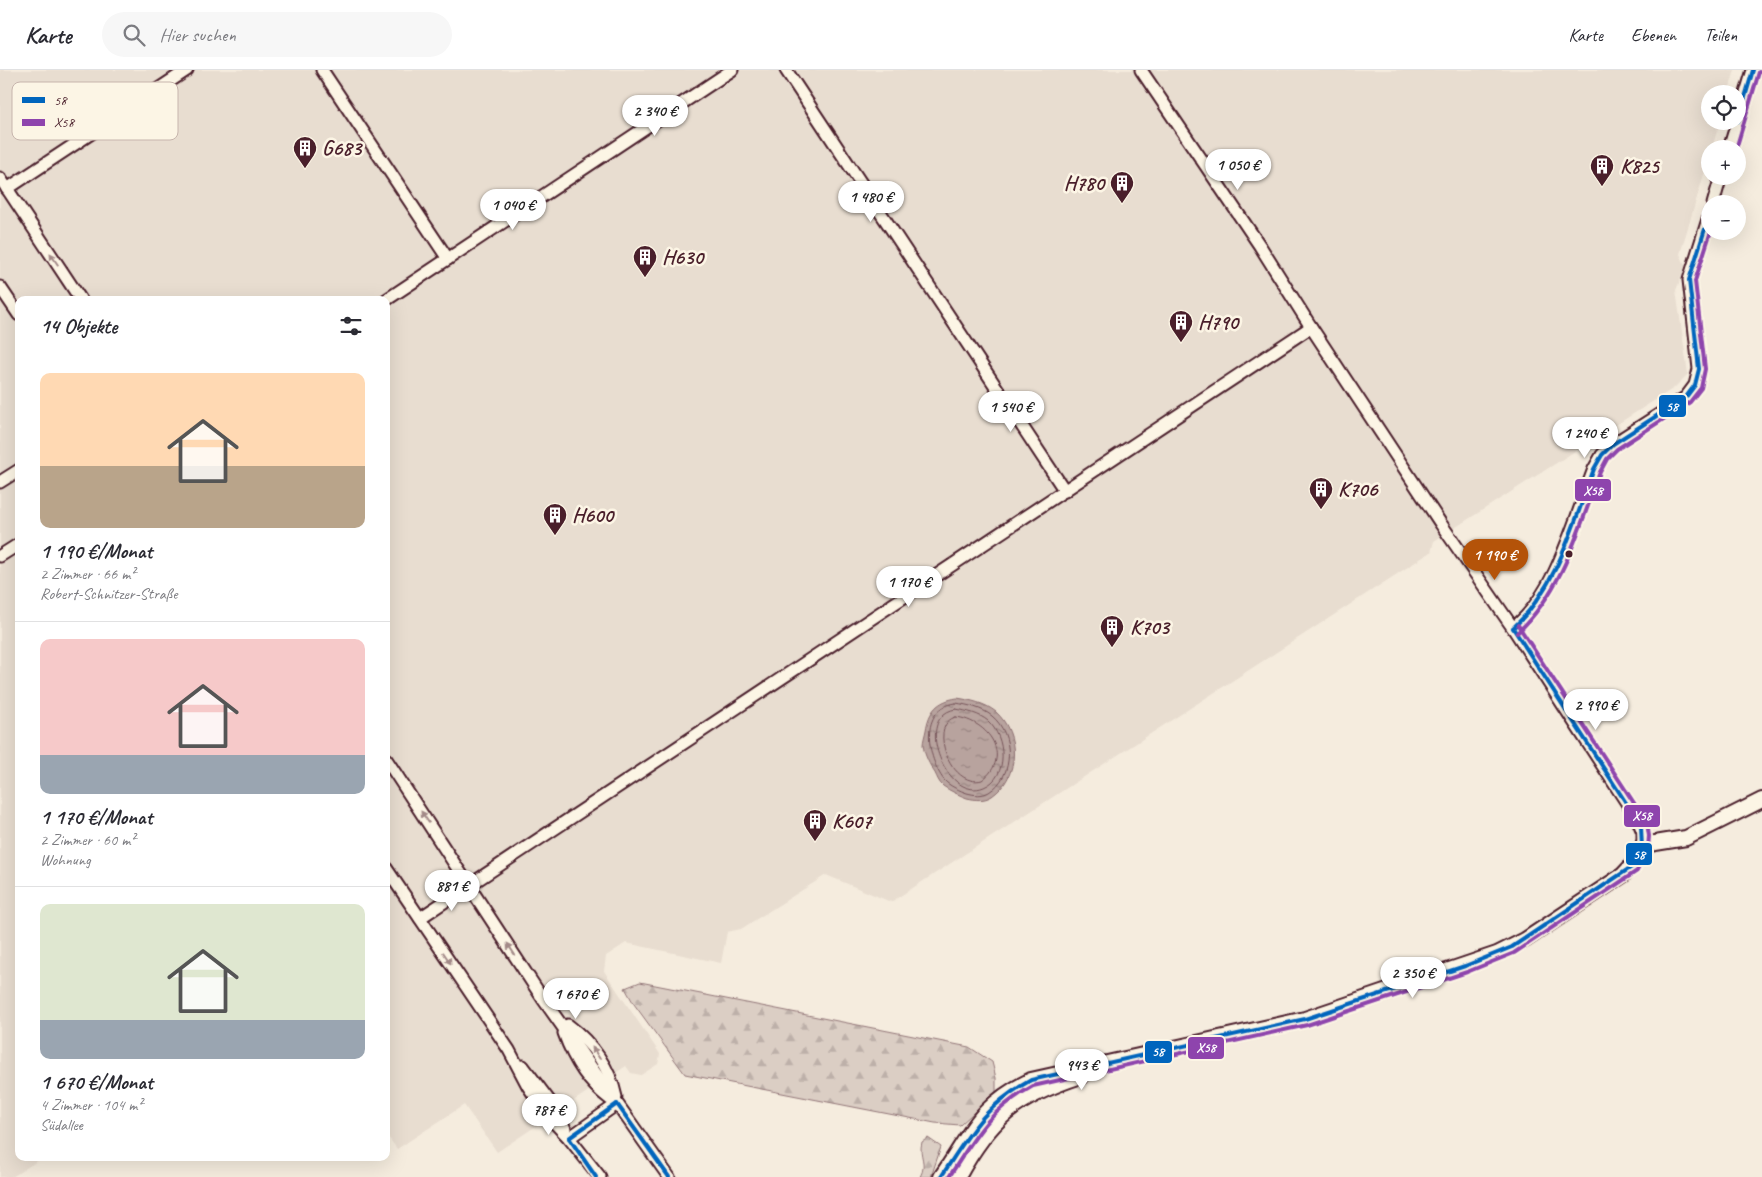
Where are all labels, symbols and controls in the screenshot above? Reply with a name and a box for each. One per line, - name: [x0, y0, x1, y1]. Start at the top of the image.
- search box: [102, 12, 452, 57]
- text: Karte: [25, 20, 72, 50]
- icon: search: [120, 21, 148, 49]
- text: Hier suchen: [160, 23, 236, 47]
- text: Karte: [1568, 24, 1603, 46]
- text: Ebenen: [1631, 24, 1676, 46]
- text: Teilen: [1704, 24, 1737, 46]
- legend: [12, 82, 178, 140]
- map controls: [1701, 85, 1746, 240]
- button: locate: [1701, 85, 1746, 130]
- text: 58: [54, 92, 68, 109]
- pin: 2 340 €: [609, 94, 701, 137]
- text: 2 340 €: [633, 101, 677, 121]
- text: X58: [54, 114, 76, 131]
- building icon: G683: [292, 135, 318, 169]
- place label: G683: [322, 135, 364, 161]
- button: +: [1701, 140, 1746, 185]
- pin: 1 050 €: [1192, 148, 1284, 191]
- building icon: K825: [1589, 153, 1615, 187]
- place label: K825: [1620, 153, 1661, 179]
- text: 1 050 €: [1216, 155, 1260, 175]
- place label: H780: [1064, 170, 1107, 196]
- building icon: H780: [1109, 170, 1135, 204]
- pin: 1 480 €: [825, 180, 917, 223]
- text: 1 480 €: [849, 187, 893, 207]
- pin: 1 040 €: [467, 189, 559, 231]
- text: 1 040 €: [491, 195, 535, 215]
- button: −: [1701, 195, 1746, 240]
- building icon: H630: [632, 244, 658, 278]
- place label: H630: [662, 244, 705, 270]
- one-way arrow: [49, 253, 59, 266]
- building icon: H790: [1168, 309, 1194, 343]
- place label: H790: [1198, 309, 1241, 335]
- icon: filters: [337, 312, 365, 340]
- text: 14 Objekte: [40, 313, 117, 339]
- pin: 1 540 €: [965, 390, 1057, 433]
- line badge: 58: [1658, 394, 1687, 418]
- text: 1 540 €: [989, 397, 1033, 417]
- text: 58: [1666, 398, 1680, 415]
- icon: home: [158, 406, 248, 496]
- pin: 1 240 €: [1539, 416, 1631, 459]
- text: 1 240 €: [1563, 423, 1607, 443]
- building icon: K706: [1308, 476, 1334, 510]
- place label: K706: [1338, 476, 1379, 502]
- line badge: X58: [1574, 478, 1612, 502]
- text: X58: [1583, 482, 1605, 499]
- building icon: H600: [542, 502, 568, 536]
- place label: H600: [572, 502, 615, 528]
- text: 1 190 €/Monat: [40, 538, 152, 564]
- pin: 1 190 €: [1449, 538, 1541, 581]
- text: 1 190 €: [1473, 545, 1517, 565]
- unlabelled marker: [1564, 549, 1574, 559]
- text: 2 Zimmer · 66 m²: [40, 564, 135, 584]
- pin: 1 170 €: [863, 566, 955, 608]
- text: 1 170 €: [887, 572, 931, 592]
- text: Robert-Schnitzer-Straße: [40, 584, 177, 604]
- building icon: K703: [1099, 614, 1125, 648]
- place label: K703: [1130, 614, 1171, 640]
- icon: home: [158, 671, 248, 761]
- pin: 2 990 €: [1550, 688, 1642, 731]
- text: 2 990 €: [1574, 695, 1618, 715]
- text: 1 170 €/Monat: [40, 804, 152, 830]
- line badge: X58: [1623, 804, 1661, 828]
- text: X58: [1632, 807, 1654, 824]
- building icon: K607: [802, 808, 828, 842]
- place label: K607: [832, 808, 874, 834]
- one-way arrow: [420, 810, 430, 824]
- text: 2 Zimmer · 60 m²: [40, 830, 135, 850]
- line badge: 58: [1625, 842, 1653, 866]
- text: 58: [1633, 846, 1647, 863]
- text: Wohnung: [40, 850, 91, 870]
- pin: 881 €: [417, 870, 487, 912]
- text: 881 €: [436, 876, 468, 896]
- icon: home: [158, 936, 248, 1026]
- one-way arrow: [506, 942, 516, 955]
- one-way arrow: [442, 951, 452, 965]
- pin: 2 350 €: [1367, 956, 1459, 999]
- text: 2 350 €: [1391, 963, 1435, 983]
- pin: 1 670 €: [530, 978, 622, 1020]
- text: 1 670 €: [554, 984, 598, 1004]
- line badge: X58: [1187, 1036, 1225, 1060]
- text: X58: [1196, 1039, 1218, 1056]
- line badge: 58: [1144, 1040, 1173, 1064]
- text: 58: [1152, 1043, 1166, 1060]
- one-way arrow: [591, 1047, 601, 1060]
- pin: 943 €: [1047, 1048, 1117, 1091]
- text: 943 €: [1066, 1055, 1098, 1075]
- text: 1 670 €/Monat: [40, 1069, 153, 1095]
- pin: 787 €: [514, 1094, 584, 1136]
- text: 4 Zimmer · 104 m²: [40, 1095, 142, 1115]
- text: 787 €: [533, 1100, 565, 1120]
- text: Südallee: [40, 1115, 83, 1135]

